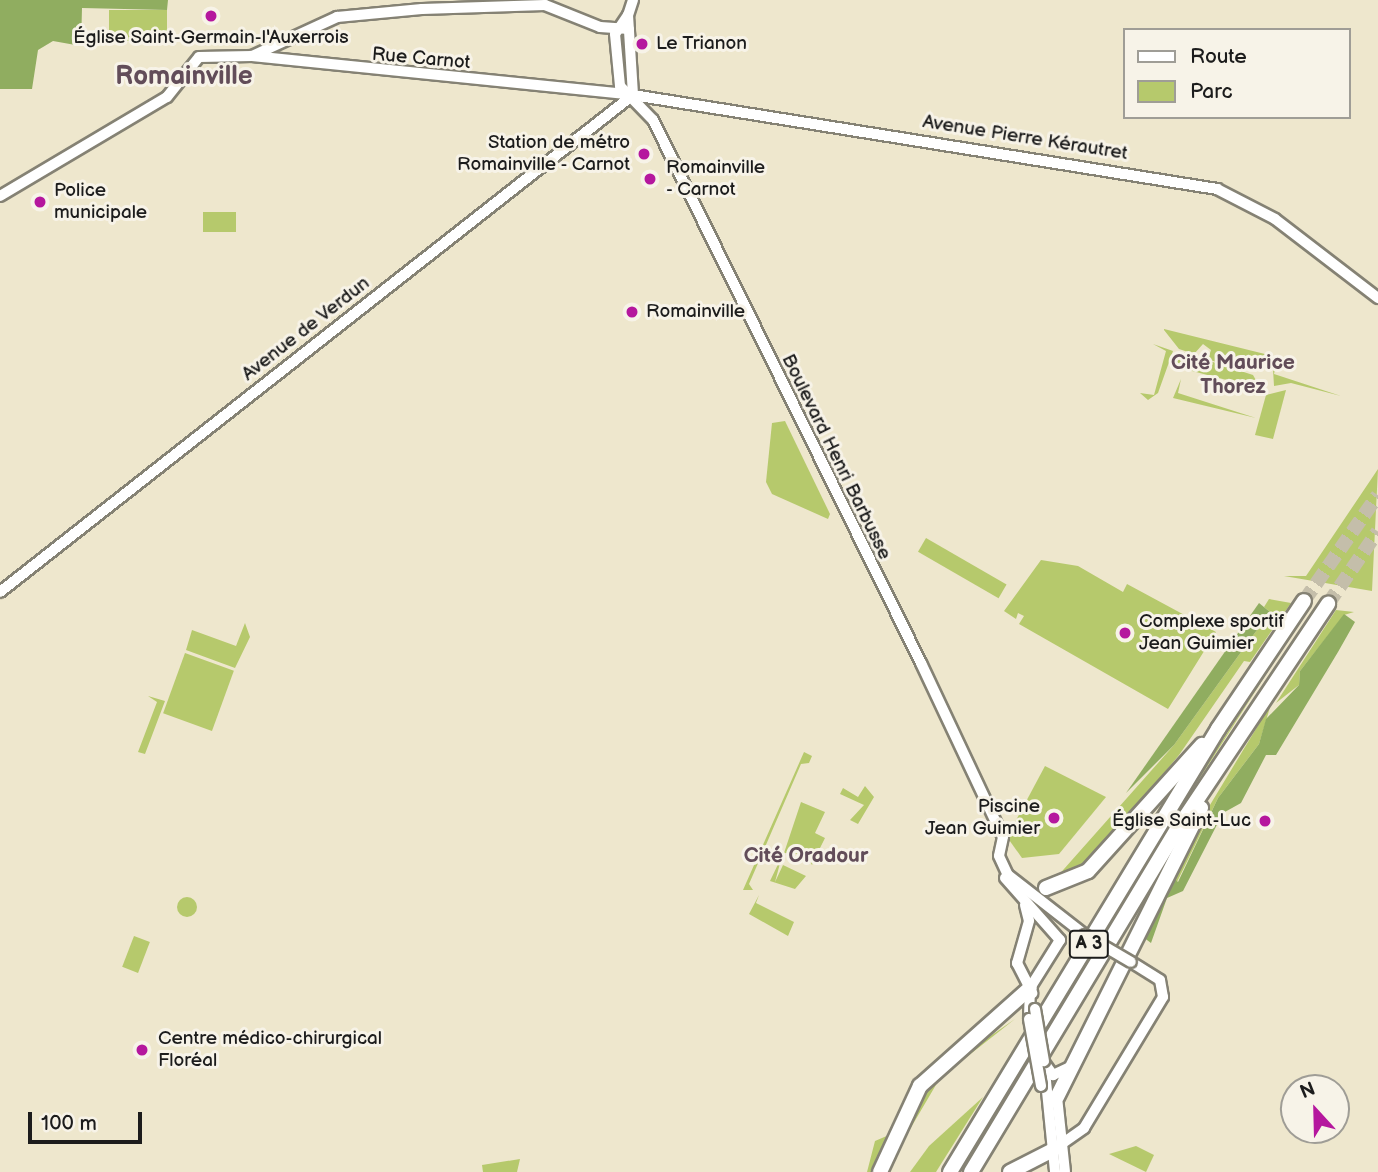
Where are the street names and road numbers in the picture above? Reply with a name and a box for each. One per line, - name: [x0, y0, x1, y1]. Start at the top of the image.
- street label: Rue Carnot: [371, 43, 471, 75]
- street label: Avenue Pierre Kérautret: [921, 111, 1129, 165]
- street label: Avenue de Verdun: [237, 272, 375, 386]
- street label: Boulevard Henri Barbusse: [776, 351, 896, 563]
- road number: A 3: [1068, 930, 1110, 959]

